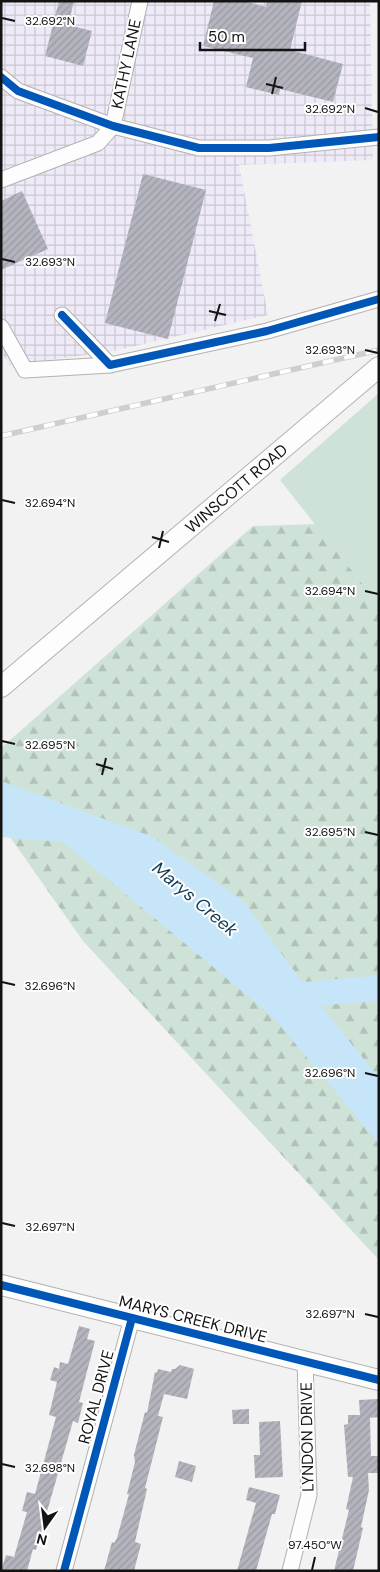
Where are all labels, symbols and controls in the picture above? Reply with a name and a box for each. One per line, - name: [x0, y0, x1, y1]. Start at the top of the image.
- text: 32.692°N: [25, 13, 75, 29]
- street label: KATHY LANE: [106, 17, 146, 111]
- scale bar: [200, 20, 305, 52]
- text: 50 m: [208, 27, 245, 47]
- text: 32.692°N: [305, 101, 355, 117]
- text: 32.693°N: [25, 254, 75, 270]
- text: 32.693°N: [305, 342, 355, 358]
- street label: WINSCOTT ROAD: [180, 439, 292, 537]
- text: 32.694°N: [25, 495, 75, 511]
- text: 32.694°N: [305, 583, 355, 599]
- text: 32.695°N: [25, 737, 75, 753]
- text: 32.695°N: [305, 824, 355, 840]
- water label: Marys Creek: [147, 856, 243, 942]
- text: 32.696°N: [25, 978, 75, 994]
- text: 32.696°N: [305, 1065, 355, 1081]
- text: 32.697°N: [25, 1219, 75, 1235]
- street label: MARYS CREEK DRIVE: [117, 1290, 269, 1348]
- text: 32.697°N: [305, 1306, 355, 1322]
- street label: ROYAL DRIVE: [73, 1348, 119, 1446]
- street label: LYNDON DRIVE: [296, 1382, 318, 1492]
- text: 32.698°N: [25, 1460, 75, 1476]
- north arrow: [20, 1502, 70, 1552]
- text: N: [35, 1530, 49, 1550]
- text: 97.450°W: [288, 1537, 342, 1553]

